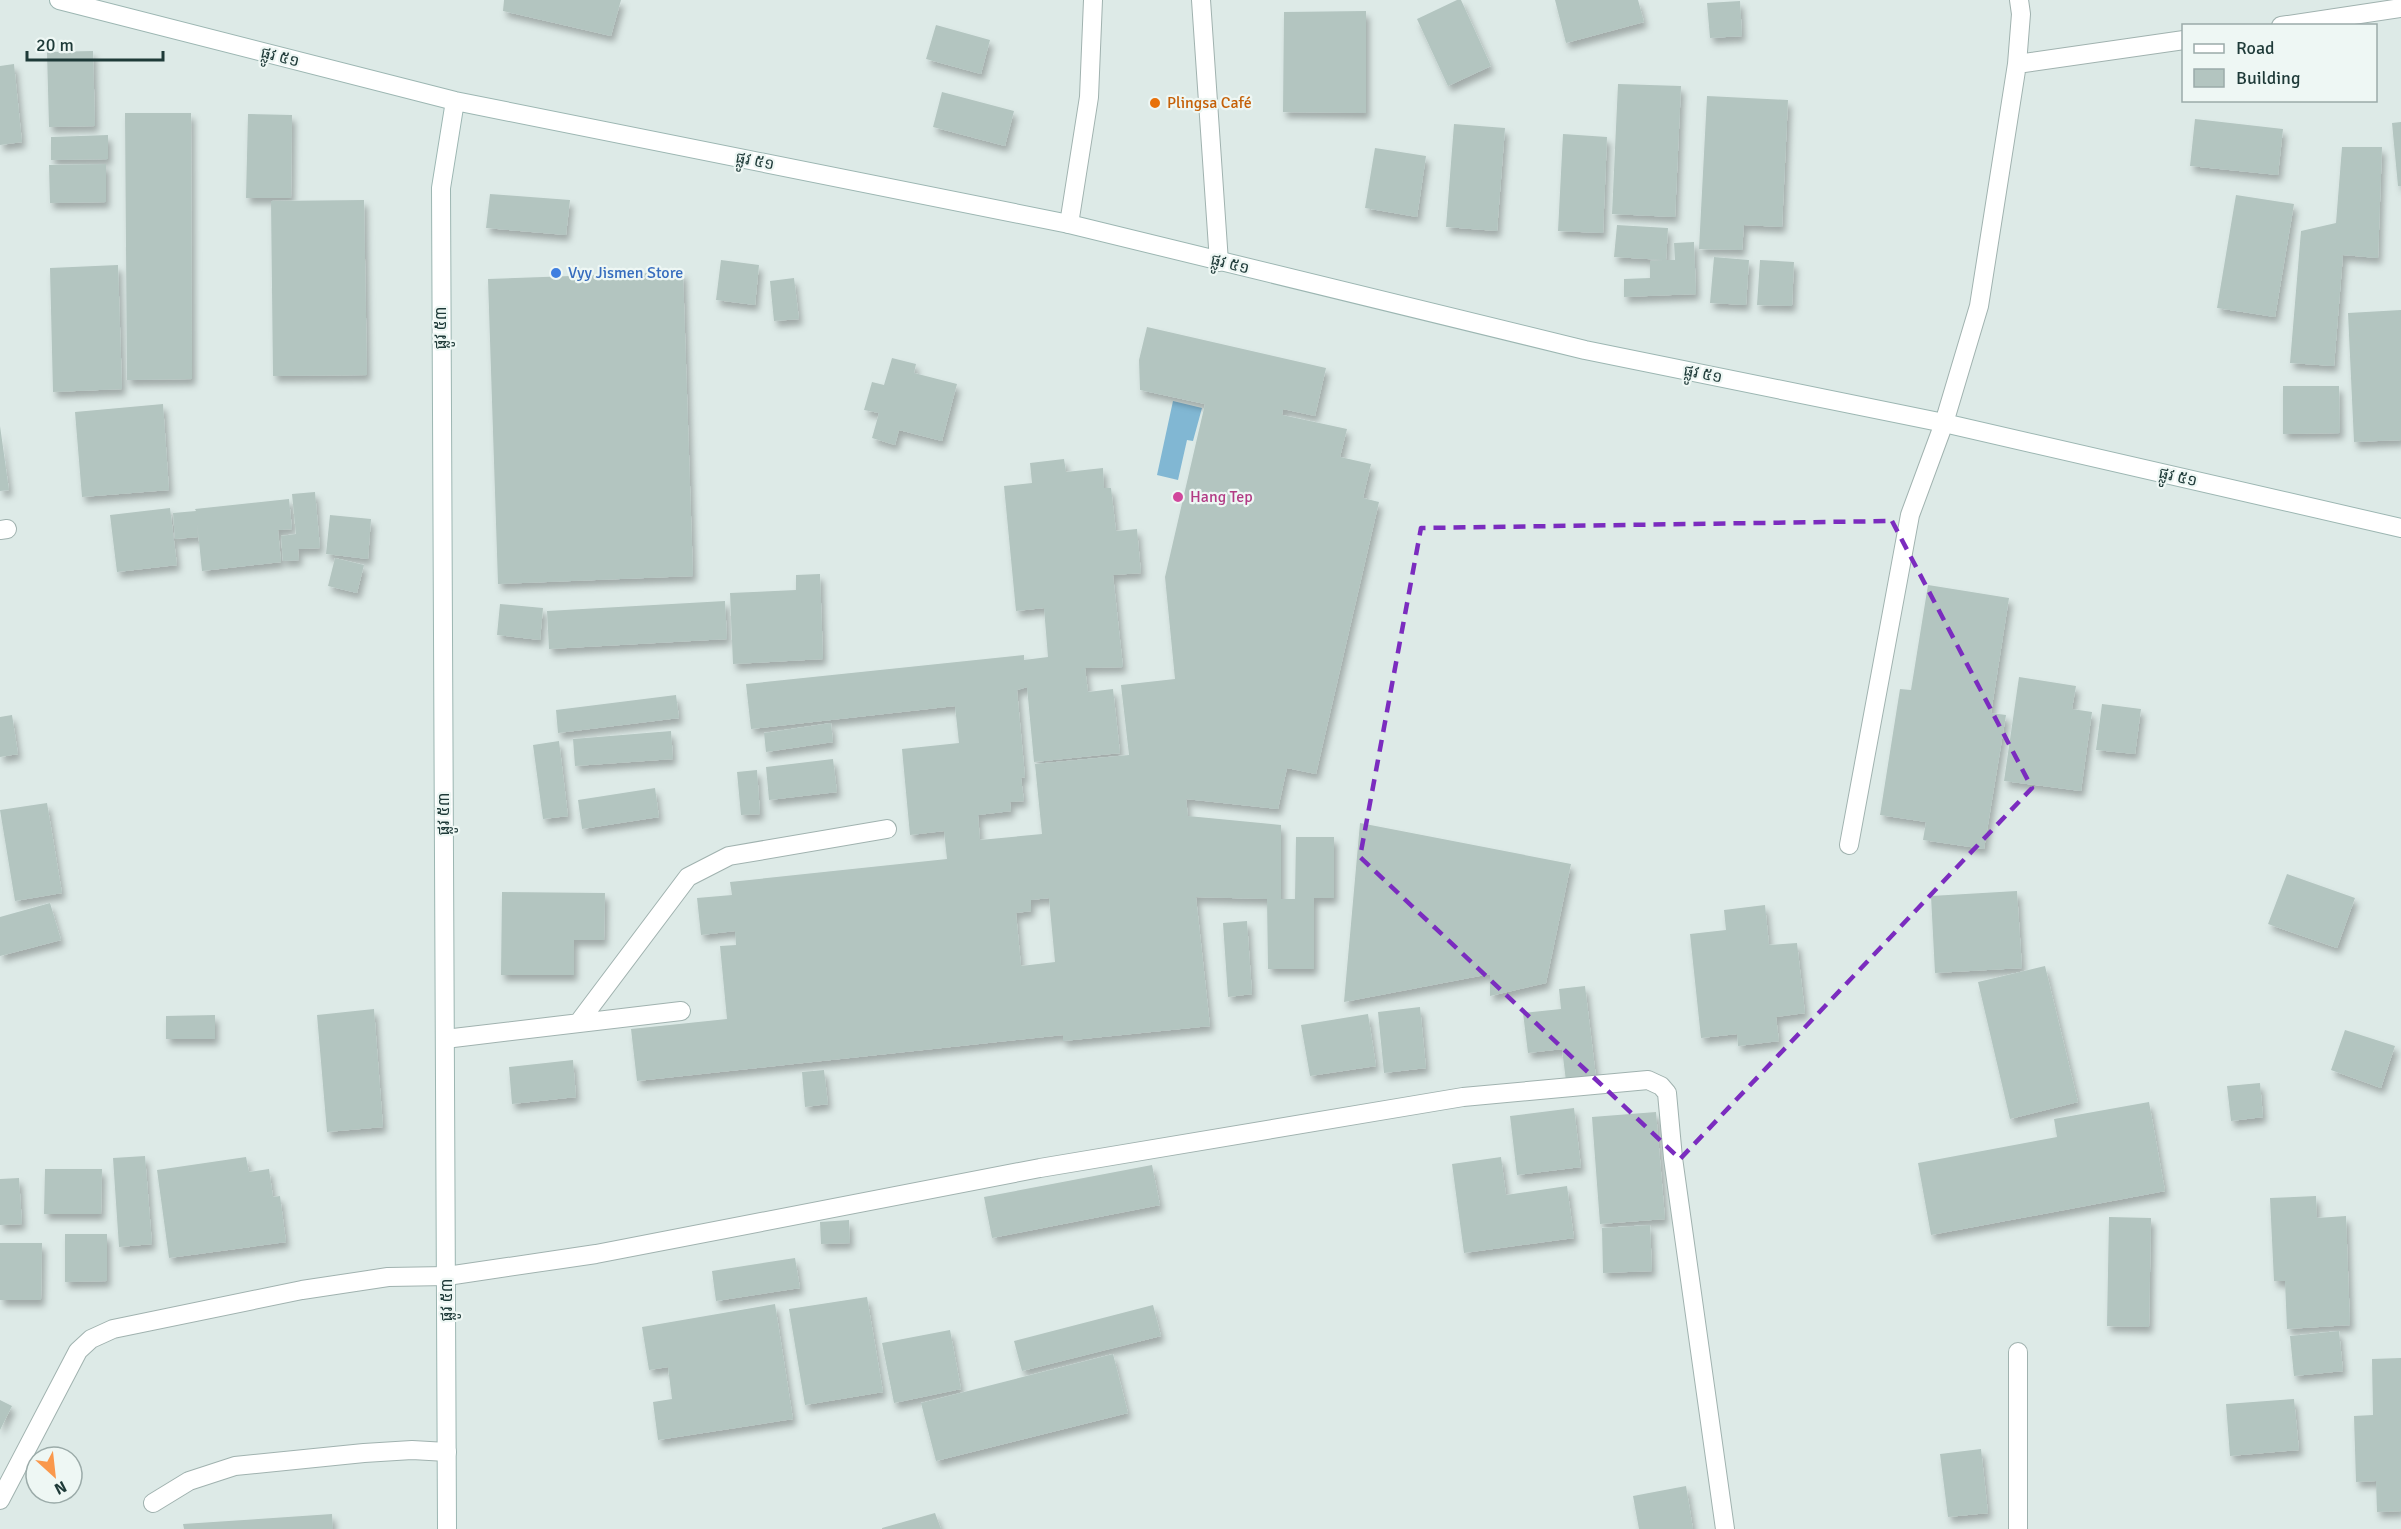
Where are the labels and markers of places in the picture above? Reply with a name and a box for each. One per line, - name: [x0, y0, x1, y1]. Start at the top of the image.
- place label: Plingsa Café: [1167, 93, 1252, 113]
- marker: Plingsa Café: [1148, 96, 1162, 110]
- place label: Vyy Jismen Store: [568, 263, 683, 283]
- marker: Vyy Jismen Store: [549, 266, 563, 280]
- place label: Hang Tep: [1190, 487, 1253, 507]
- marker: Hang Tep: [1171, 490, 1185, 504]

